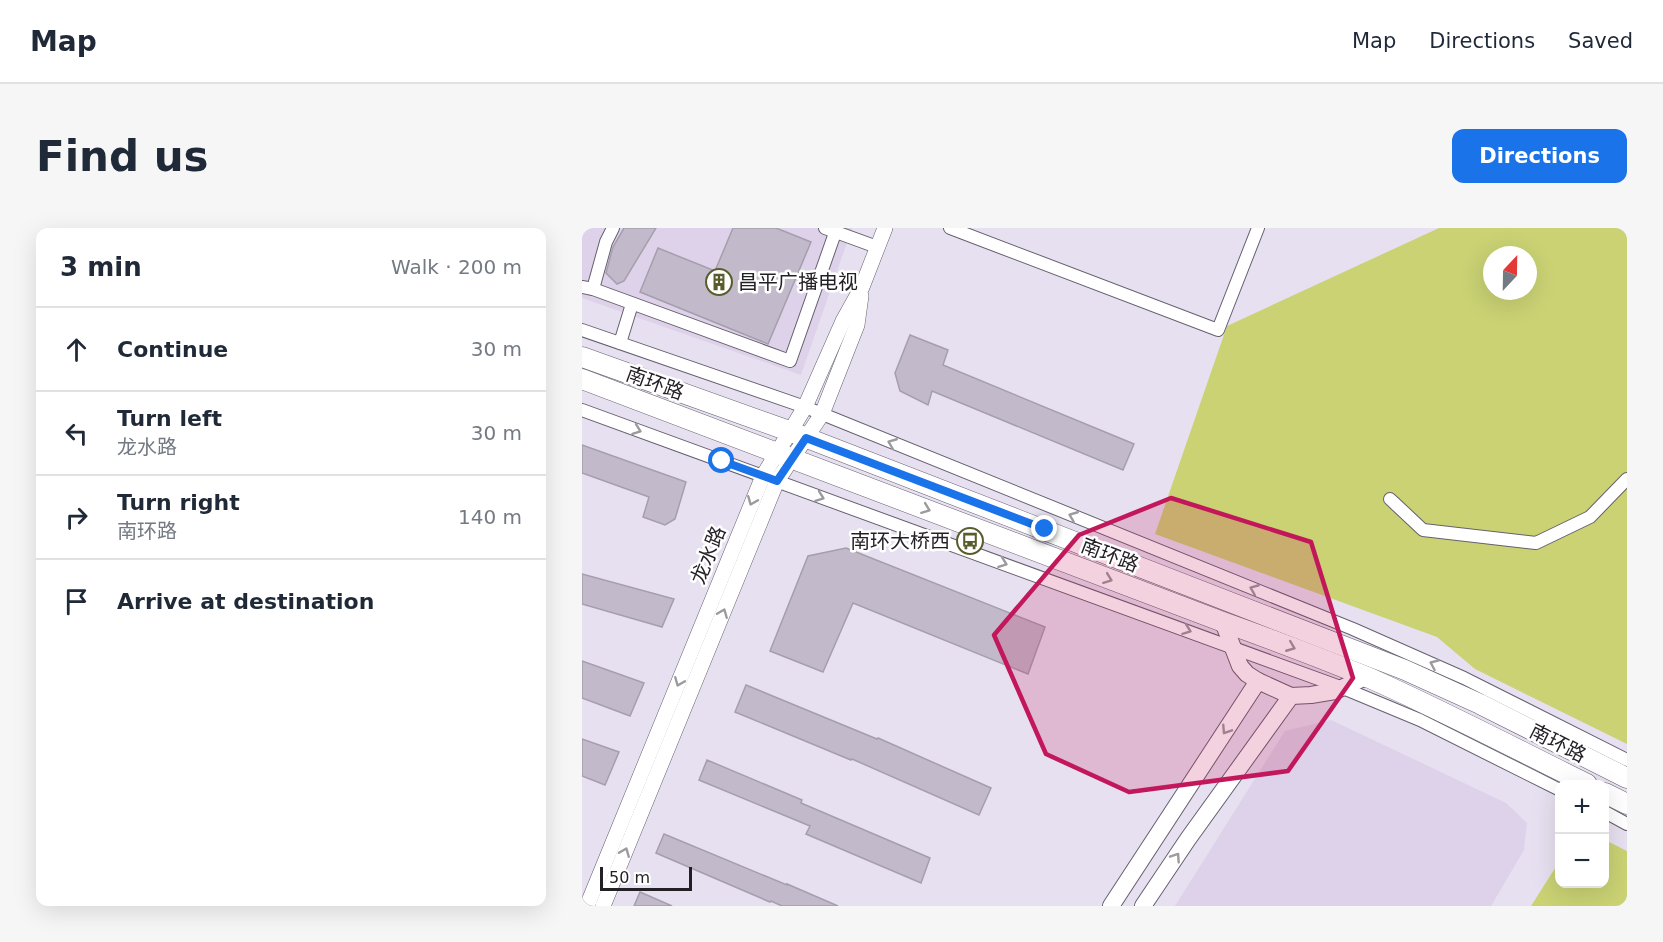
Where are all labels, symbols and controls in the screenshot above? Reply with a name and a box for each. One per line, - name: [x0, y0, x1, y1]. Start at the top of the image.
- text: Map: [30, 25, 97, 58]
- text: Map: [1352, 29, 1396, 53]
- text: Directions: [1429, 29, 1535, 53]
- text: Saved: [1568, 29, 1633, 53]
- button: Directions: [1452, 129, 1627, 183]
- text: Find us: [36, 132, 209, 181]
- north arrow: [1483, 246, 1537, 300]
- text: 3 min: [60, 252, 142, 282]
- text: Walk · 200 m: [391, 255, 522, 279]
- building icon: 昌平广播电视: [704, 267, 734, 297]
- place label: 昌平广播电视: [738, 270, 858, 294]
- icon: ahead: [60, 333, 93, 366]
- text: Continue: [117, 337, 228, 362]
- text: 30 m: [471, 337, 522, 361]
- street label: 南环路: [623, 361, 687, 405]
- text: Turn left: [117, 406, 222, 431]
- icon: left: [60, 417, 93, 450]
- text: 30 m: [471, 421, 522, 445]
- one-way arrow: [631, 423, 642, 435]
- text: 龙水路: [117, 435, 177, 459]
- one-way arrow: [888, 438, 899, 450]
- route start: [708, 447, 734, 473]
- text: Turn right: [117, 490, 240, 515]
- one-way arrow: [814, 490, 825, 502]
- one-way arrow: [747, 495, 759, 506]
- icon: right: [60, 501, 93, 534]
- one-way arrow: [920, 502, 931, 515]
- text: 140 m: [458, 505, 522, 529]
- one-way arrow: [1068, 511, 1079, 523]
- route end: [1031, 515, 1057, 541]
- text: 南环路: [117, 519, 177, 543]
- street label: 龙水路: [686, 523, 730, 587]
- bus stop icon: 南环大桥西: [955, 526, 985, 556]
- place label: 南环大桥西: [850, 529, 950, 553]
- street label: 南环路: [1078, 533, 1142, 577]
- one-way arrow: [997, 556, 1008, 569]
- one-way arrow: [1103, 571, 1113, 584]
- one-way arrow: [1249, 584, 1260, 596]
- icon: arrive: [60, 585, 93, 618]
- text: Arrive at destination: [117, 589, 374, 614]
- one-way arrow: [716, 609, 728, 620]
- one-way arrow: [1181, 622, 1192, 635]
- one-way arrow: [1285, 640, 1296, 652]
- one-way arrow: [1429, 660, 1440, 672]
- one-way arrow: [674, 676, 686, 687]
- street label: 南环路: [1526, 719, 1590, 767]
- one-way arrow: [1222, 723, 1233, 734]
- map controls: [1555, 780, 1609, 888]
- button: +: [1555, 780, 1609, 834]
- button: −: [1555, 834, 1609, 888]
- one-way arrow: [618, 847, 630, 858]
- one-way arrow: [1169, 853, 1180, 864]
- scale bar: [600, 864, 692, 892]
- text: 50 m: [609, 868, 650, 887]

